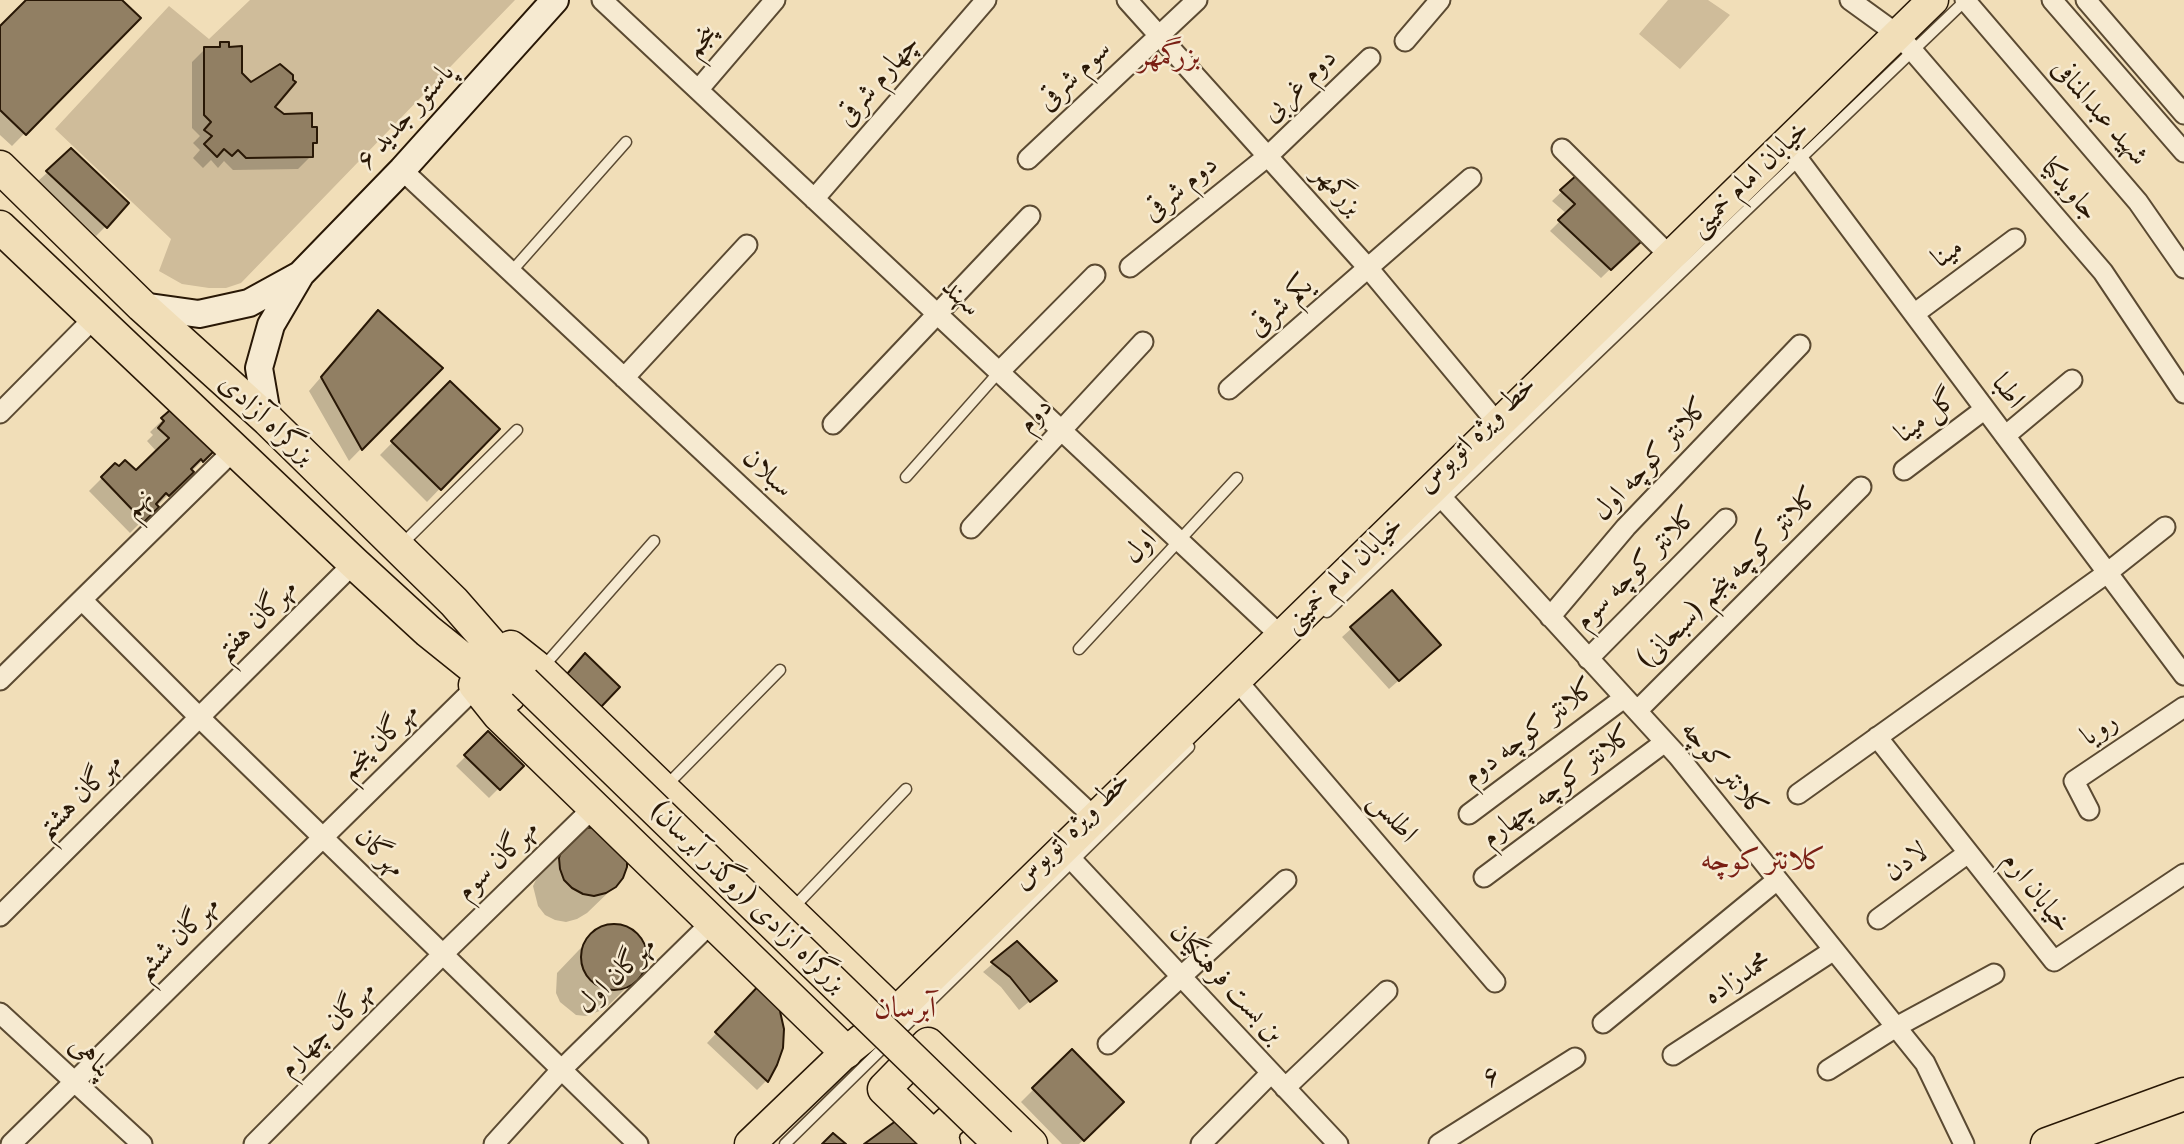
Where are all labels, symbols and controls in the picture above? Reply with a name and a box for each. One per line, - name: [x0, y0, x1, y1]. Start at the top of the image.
- street label: پنجم: [678, 18, 726, 66]
- street label: چهارم شرقی: [830, 28, 928, 134]
- street label: سوم شرقی: [1031, 33, 1119, 119]
- district label: بزرگمهر: [1138, 40, 1200, 76]
- street label: دوم غربی: [1255, 42, 1345, 130]
- street label: شهید عبدالمنافی: [2043, 53, 2155, 173]
- street label: پاستور جدید ۶: [349, 57, 463, 177]
- street label: خیابان امام خمینی: [1683, 113, 1817, 245]
- street label: دوم شرقی: [1137, 148, 1225, 230]
- street label: جاویدکیا: [2033, 152, 2105, 228]
- street label: بزرگمهر: [1305, 158, 1369, 224]
- street label: مینا: [1926, 231, 1970, 277]
- street label: یکم شرقی: [1241, 270, 1321, 344]
- street label: سهند: [933, 271, 987, 325]
- street label: بزرگراه آزادی: [211, 367, 321, 473]
- street label: اطبا: [1983, 368, 2031, 416]
- street label: خط ویژه اتوبوس: [1410, 369, 1544, 501]
- street label: گل مینا: [1889, 383, 1965, 451]
- street label: دوم: [1011, 391, 1061, 441]
- street label: کلانتر کوچه اول: [1586, 391, 1718, 529]
- street label: سبلان: [734, 442, 800, 506]
- street label: کلانتر کوچه پنجم (سبحانی): [1631, 481, 1827, 677]
- street label: نهم: [117, 482, 161, 526]
- street label: کلانتر کوچه سوم: [1568, 500, 1706, 638]
- street label: خیابان امام خمینی: [1277, 509, 1411, 641]
- street label: اول: [1117, 524, 1165, 572]
- street label: مهرگان هفتم: [209, 573, 305, 669]
- street label: کلانتر کوچه دوم: [1456, 672, 1604, 794]
- street label: مهرگان پنجم: [333, 696, 427, 788]
- street label: رویا: [2075, 706, 2125, 754]
- street label: کلانتر کوچه: [1672, 714, 1774, 826]
- street label: کلانتر کوچه چهارم: [1475, 719, 1641, 855]
- street label: مهرگان هشتم: [30, 747, 130, 847]
- street label: خط ویژه اتوبوس: [1006, 765, 1138, 897]
- street label: اطلس: [1360, 785, 1424, 851]
- street label: بزرگراه آزادی (روگذر آبرسان): [641, 795, 853, 1001]
- street label: مهرگان سوم: [450, 814, 546, 908]
- street label: مهرگان: [347, 821, 411, 885]
- street label: لادن: [1878, 836, 1936, 890]
- district label: کلانتر کوچه: [1700, 844, 1826, 880]
- street label: خیابان ارم: [1994, 845, 2078, 941]
- street label: مهرگان ششم: [129, 890, 227, 988]
- street label: بن بست فرهنگیان: [1161, 916, 1291, 1052]
- street label: مهرگان اول: [570, 930, 664, 1022]
- street label: محمدزاده: [1698, 945, 1778, 1013]
- street label: مهرگان چهارم: [273, 975, 383, 1085]
- district label: آبرسان: [874, 992, 936, 1028]
- street label: پناهی: [61, 1029, 119, 1087]
- street label: ۶: [1476, 1058, 1508, 1096]

